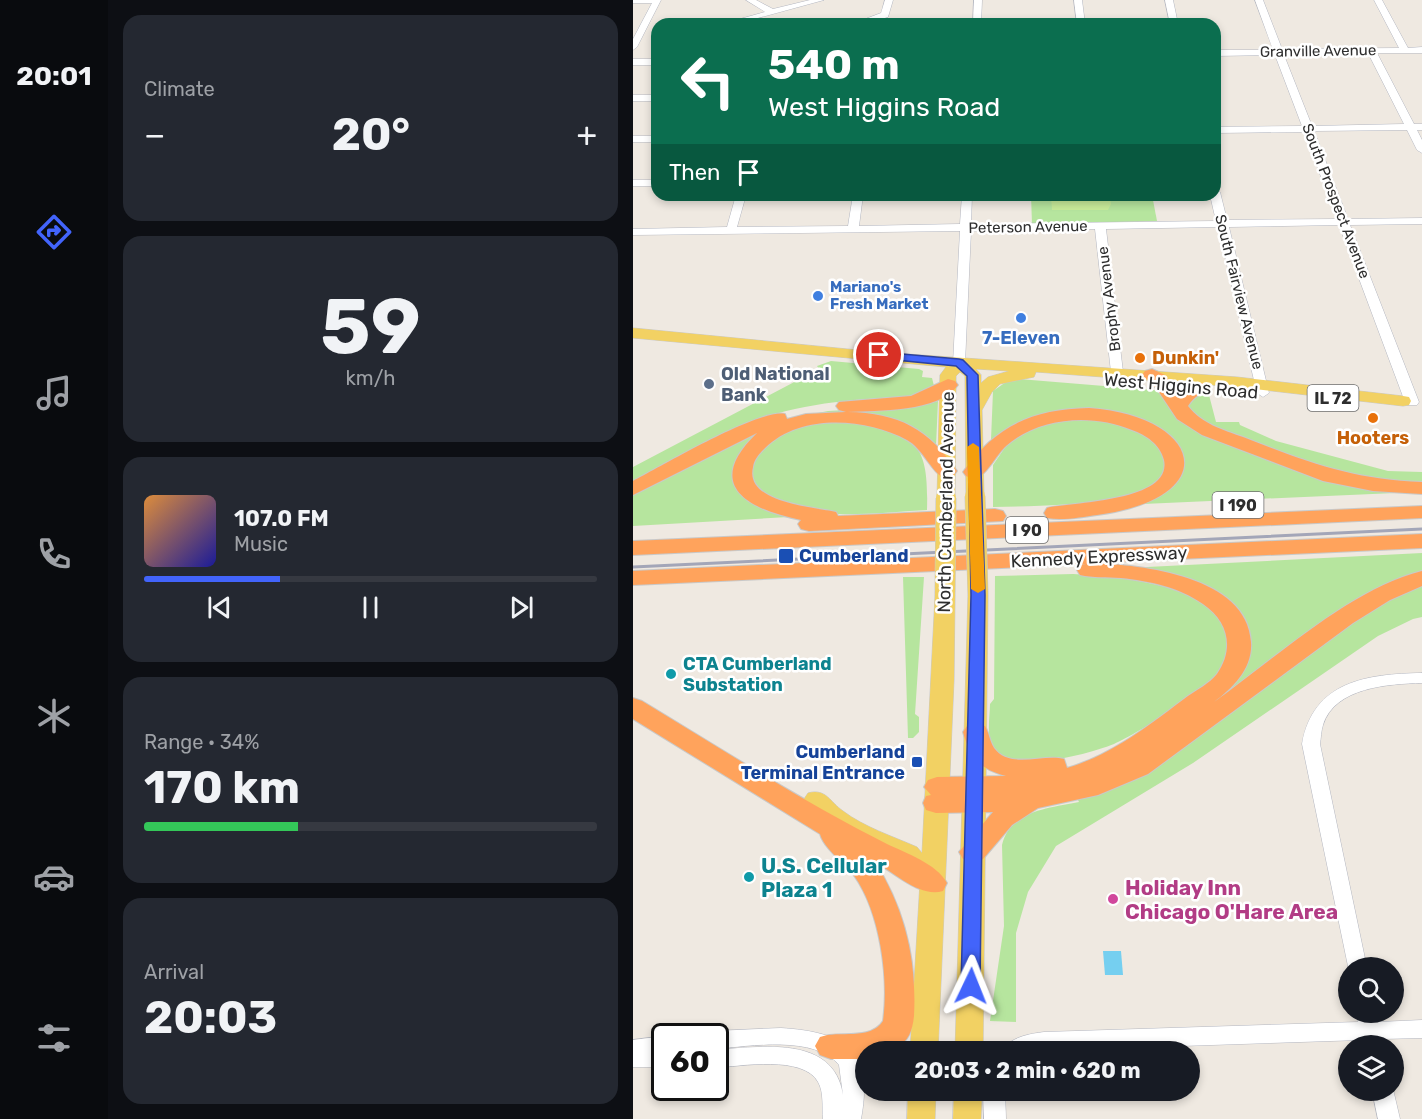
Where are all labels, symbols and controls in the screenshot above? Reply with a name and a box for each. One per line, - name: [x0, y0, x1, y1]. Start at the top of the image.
- text: 540 m: [768, 40, 900, 90]
- street label: Granville Avenue: [1260, 41, 1376, 61]
- icon: left: [669, 42, 747, 120]
- text: 20:01: [16, 60, 92, 92]
- text: Climate: [144, 77, 215, 101]
- text: West Higgins Road: [768, 91, 1000, 123]
- text: 20°: [332, 108, 410, 161]
- text: −: [144, 115, 165, 154]
- text: +: [576, 115, 597, 154]
- street label: South Prospect Avenue: [1298, 121, 1374, 281]
- icon: arrive: [732, 156, 765, 189]
- text: Then: [669, 159, 720, 186]
- icon: directions: [33, 211, 75, 253]
- street label: South Fairview Avenue: [1211, 213, 1267, 371]
- street label: Peterson Avenue: [968, 217, 1088, 237]
- street label: Brophy Avenue: [1094, 245, 1124, 353]
- place label: Mariano's Fresh Market: [830, 278, 928, 313]
- text: 59: [320, 280, 421, 373]
- marker: Mariano's Fresh Market: [811, 289, 825, 303]
- marker: 7-Eleven: [1014, 311, 1028, 325]
- place label: 7-Eleven: [982, 327, 1060, 349]
- pin: [853, 329, 904, 380]
- icon: arrive: [862, 338, 895, 371]
- place label: Dunkin': [1152, 347, 1219, 369]
- marker: Dunkin': [1133, 351, 1147, 365]
- place label: Old National Bank: [721, 363, 830, 406]
- text: km/h: [346, 366, 395, 390]
- street label: West Higgins Road: [1103, 368, 1259, 404]
- icon: music: [33, 372, 75, 414]
- marker: Old National Bank: [702, 377, 716, 391]
- road number: IL 72: [1307, 385, 1359, 411]
- street label: North Cumberland Avenue: [933, 391, 959, 613]
- marker: Hooters: [1366, 411, 1380, 425]
- place label: Hooters: [1337, 427, 1409, 449]
- road number: I 190: [1213, 492, 1263, 518]
- text: 107.0 FM: [234, 505, 329, 532]
- road number: I 90: [1006, 517, 1048, 543]
- text: Music: [234, 532, 288, 556]
- icon: phone: [33, 533, 75, 575]
- street label: Kennedy Expressway: [1010, 541, 1188, 573]
- place label: Cumberland: [799, 545, 909, 567]
- marker: Cumberland: [777, 547, 795, 565]
- icon: previous: [203, 591, 236, 624]
- icon: pause: [354, 591, 387, 624]
- icon: next: [505, 591, 538, 624]
- place label: CTA Cumberland Substation: [683, 653, 832, 696]
- marker: CTA Cumberland Substation: [664, 667, 678, 681]
- icon: climate: [33, 695, 75, 737]
- text: Range · 34%: [144, 730, 259, 754]
- place label: Cumberland Terminal Entrance: [741, 741, 905, 784]
- marker: Cumberland Terminal Entrance: [910, 755, 924, 769]
- text: 170 km: [144, 761, 300, 814]
- place label: U.S. Cellular Plaza 1: [761, 853, 887, 902]
- icon: car: [33, 856, 75, 898]
- marker: U.S. Cellular Plaza 1: [742, 870, 756, 884]
- place label: Holiday Inn Chicago O'Hare Area: [1125, 875, 1338, 924]
- marker: Holiday Inn Chicago O'Hare Area: [1106, 892, 1120, 906]
- position arrow: [939, 954, 1003, 1018]
- map controls: [1338, 957, 1404, 1101]
- button: search: [1338, 957, 1404, 1023]
- text: Arrival: [144, 960, 204, 984]
- text: 20:03: [144, 991, 277, 1044]
- icon: filters: [33, 1017, 75, 1059]
- speed limit sign: 60: [651, 1023, 729, 1101]
- button: layers: [1338, 1035, 1404, 1101]
- text: 20:03 · 2 min · 620 m: [914, 1057, 1141, 1084]

